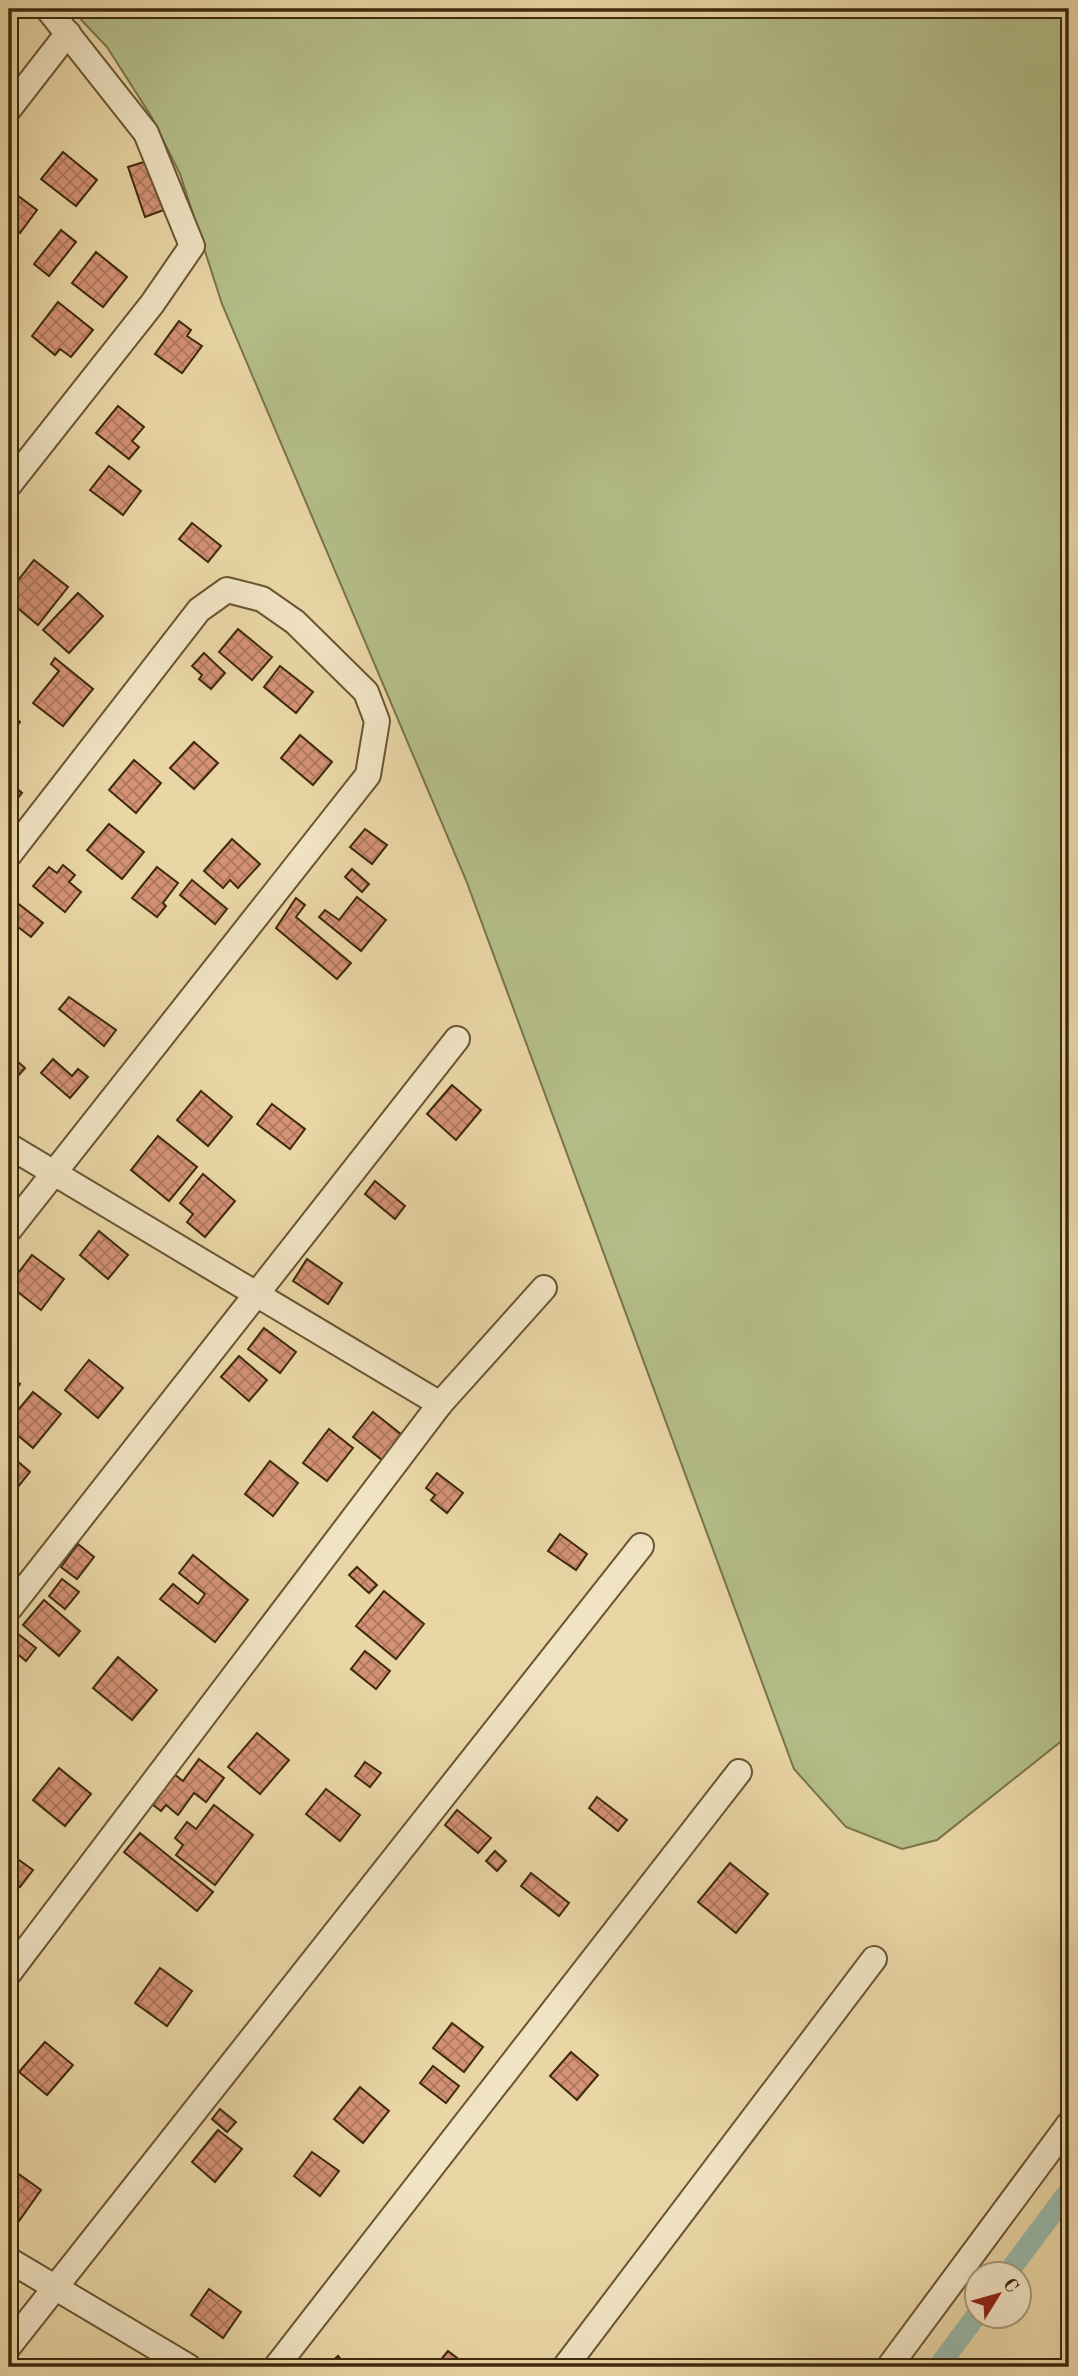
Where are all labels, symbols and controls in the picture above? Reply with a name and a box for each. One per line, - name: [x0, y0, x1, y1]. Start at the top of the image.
- north arrow: [962, 2260, 1032, 2330]
- text: С: [998, 2276, 1021, 2297]

